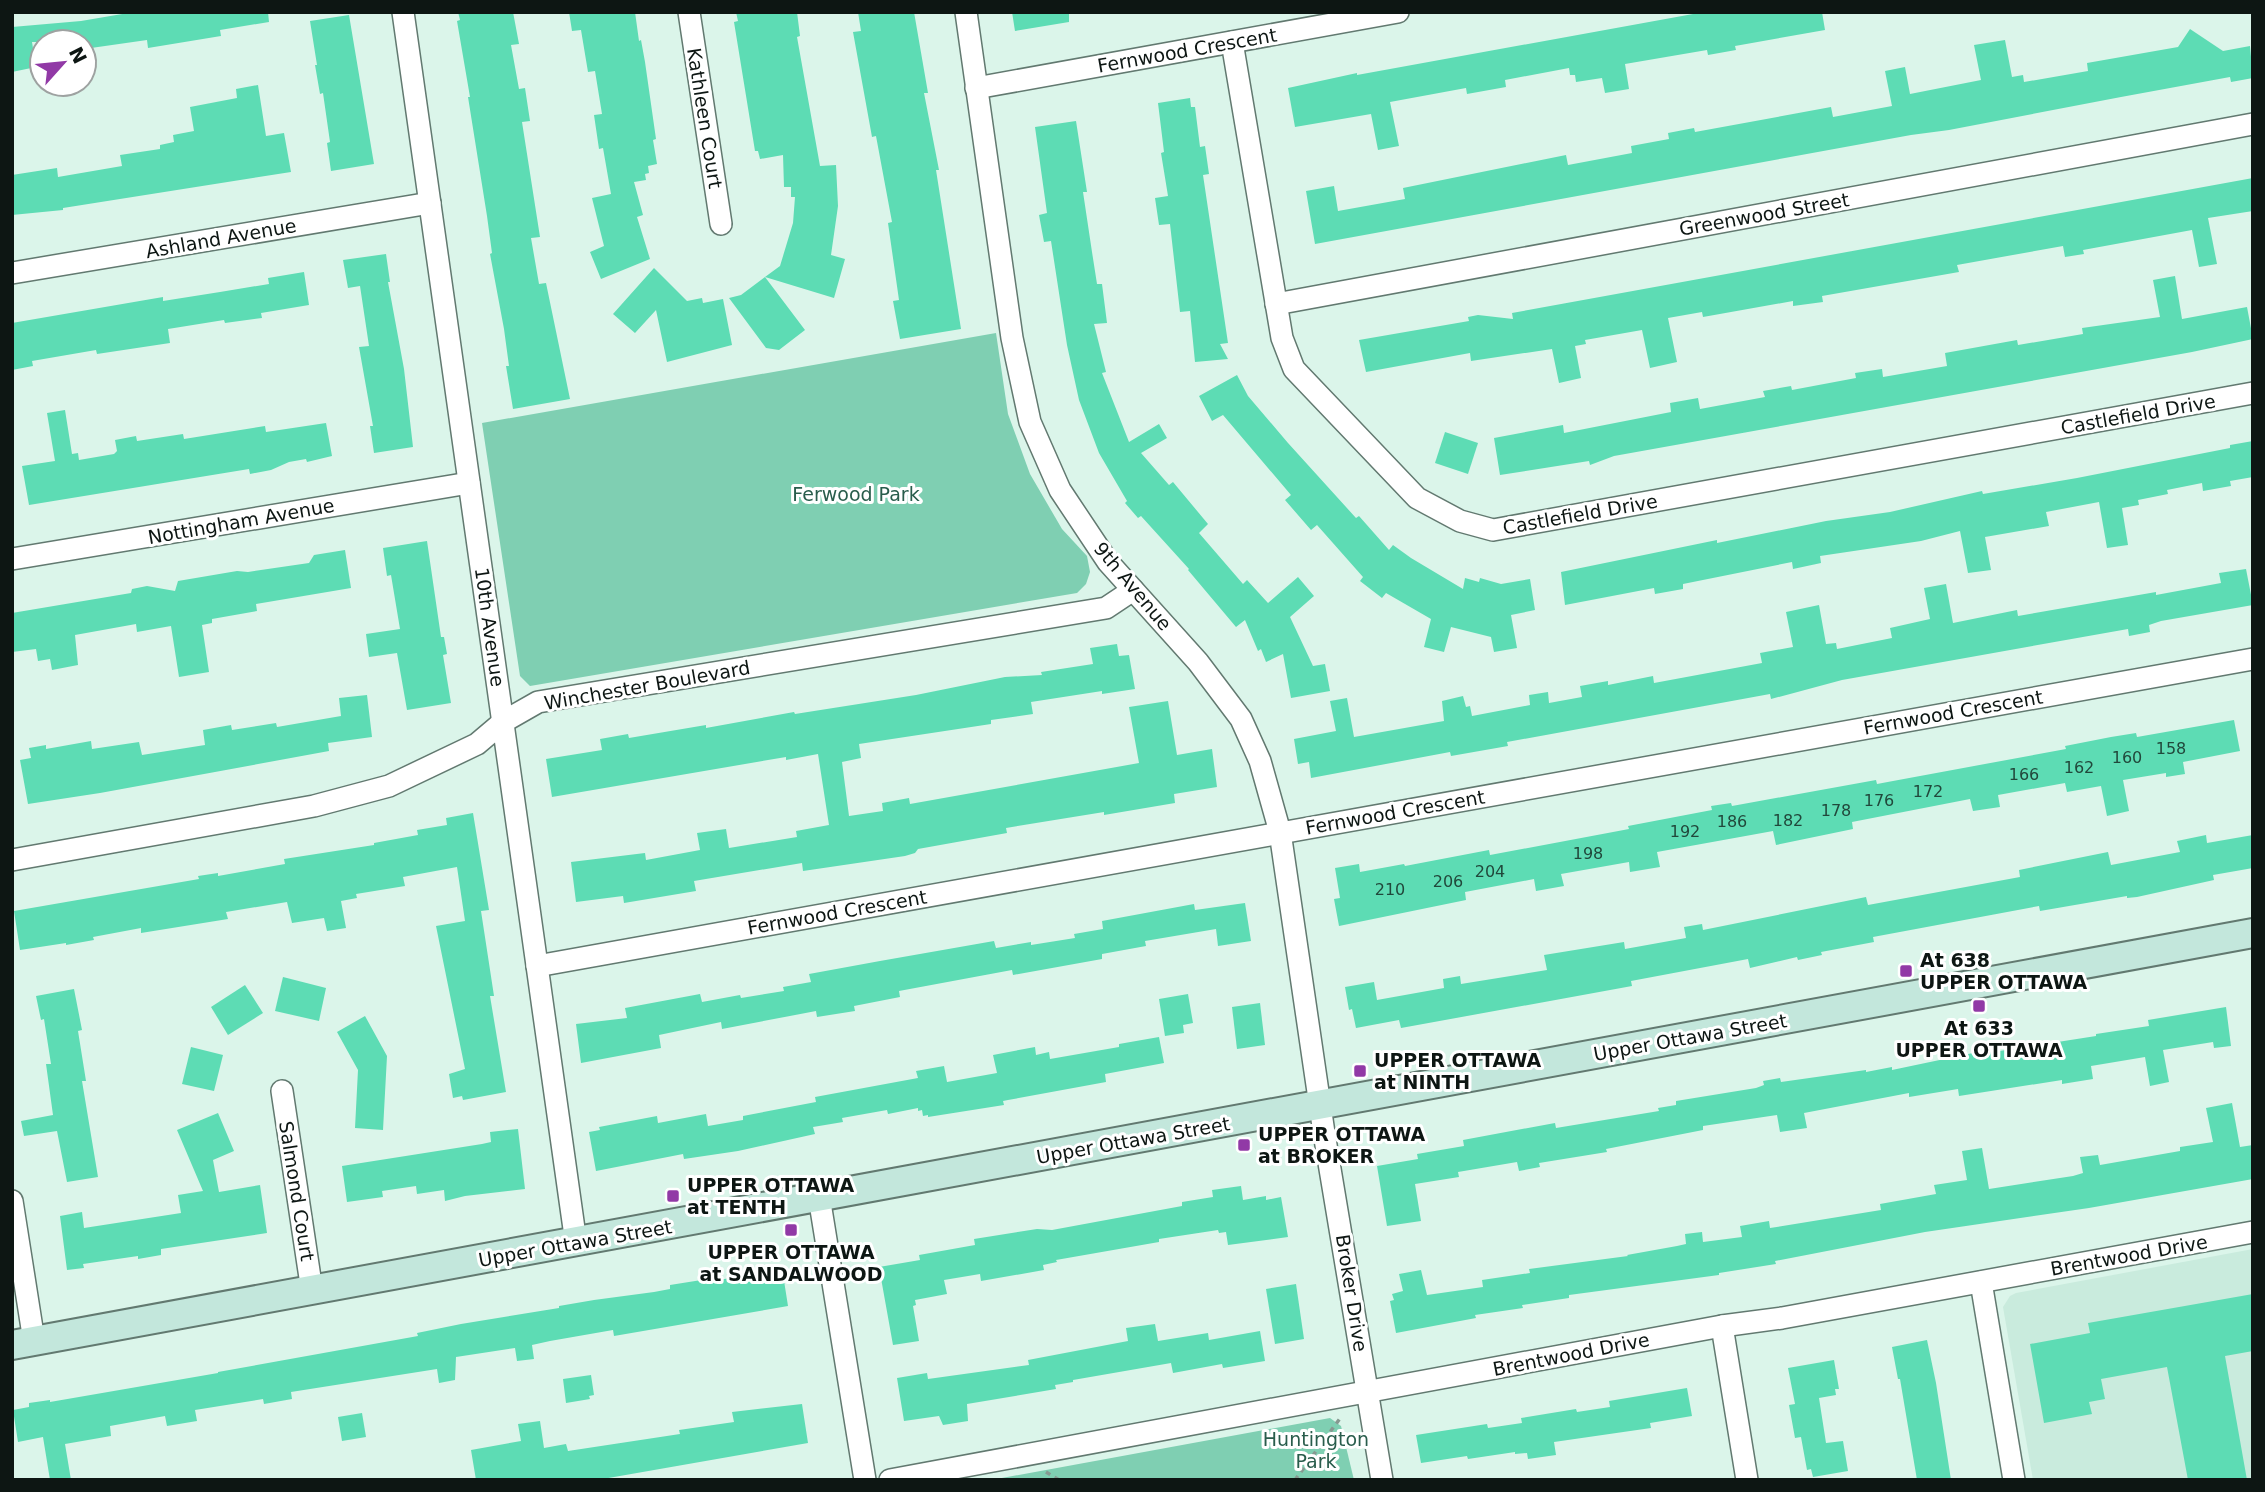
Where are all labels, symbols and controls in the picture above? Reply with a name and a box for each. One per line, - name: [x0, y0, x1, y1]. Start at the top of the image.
- street label: Fernwood Crescent: [1096, 23, 1278, 77]
- north arrow: [28, 28, 98, 98]
- text: N: [65, 43, 92, 67]
- street label: Kathleen Court: [683, 46, 727, 190]
- street label: Greenwood Street: [1677, 188, 1851, 240]
- street label: Ashland Avenue: [144, 214, 298, 262]
- street label: Castlefield Drive: [2059, 390, 2217, 438]
- park label: Ferwood Park: [792, 483, 920, 505]
- street label: Castlefield Drive: [1501, 490, 1659, 538]
- street label: Nottingham Avenue: [146, 494, 336, 548]
- street label: 9th Avenue: [1090, 537, 1176, 635]
- street label: 10th Avenue: [471, 566, 509, 688]
- street label: Winchester Boulevard: [542, 656, 752, 714]
- street label: Fernwood Crescent: [1862, 685, 2044, 739]
- house number: 158: [2156, 739, 2186, 758]
- house number: 160: [2112, 748, 2142, 767]
- house number: 162: [2064, 758, 2094, 777]
- house number: 166: [2009, 765, 2039, 784]
- house number: 172: [1913, 782, 1943, 801]
- street label: Fernwood Crescent: [1304, 785, 1486, 839]
- house number: 176: [1864, 791, 1894, 810]
- house number: 178: [1821, 801, 1851, 820]
- house number: 182: [1773, 811, 1803, 830]
- house number: 186: [1717, 812, 1747, 831]
- house number: 192: [1670, 822, 1700, 841]
- house number: 198: [1573, 844, 1603, 863]
- house number: 204: [1475, 862, 1505, 881]
- house number: 206: [1433, 872, 1463, 891]
- house number: 210: [1375, 880, 1405, 899]
- street label: Fernwood Crescent: [746, 885, 928, 939]
- place label: At 638 UPPER OTTAWA: [1920, 949, 2087, 993]
- marker: At 638 UPPER OTTAWA: [1898, 963, 1914, 979]
- marker: At 633 UPPER OTTAWA: [1971, 998, 1987, 1014]
- street label: Upper Ottawa Street: [1592, 1009, 1788, 1065]
- place label: At 633 UPPER OTTAWA: [1895, 1017, 2063, 1061]
- place label: UPPER OTTAWA at NINTH: [1374, 1049, 1541, 1093]
- marker: UPPER OTTAWA at NINTH: [1352, 1063, 1368, 1079]
- street label: Upper Ottawa Street: [1035, 1112, 1231, 1168]
- street label: Salmond Court: [275, 1119, 319, 1263]
- place label: UPPER OTTAWA at BROKER: [1258, 1123, 1425, 1167]
- marker: UPPER OTTAWA at BROKER: [1236, 1137, 1252, 1153]
- place label: UPPER OTTAWA at TENTH: [687, 1174, 854, 1218]
- marker: UPPER OTTAWA at TENTH: [665, 1188, 681, 1204]
- street label: Upper Ottawa Street: [477, 1215, 673, 1271]
- marker: UPPER OTTAWA at SANDALWOOD: [783, 1222, 799, 1238]
- street label: Brentwood Drive: [2049, 1230, 2209, 1280]
- street label: Broker Drive: [1332, 1233, 1372, 1353]
- place label: UPPER OTTAWA at SANDALWOOD: [700, 1241, 882, 1285]
- street label: Brentwood Drive: [1491, 1328, 1651, 1380]
- park label: Huntington Park: [1263, 1428, 1369, 1472]

